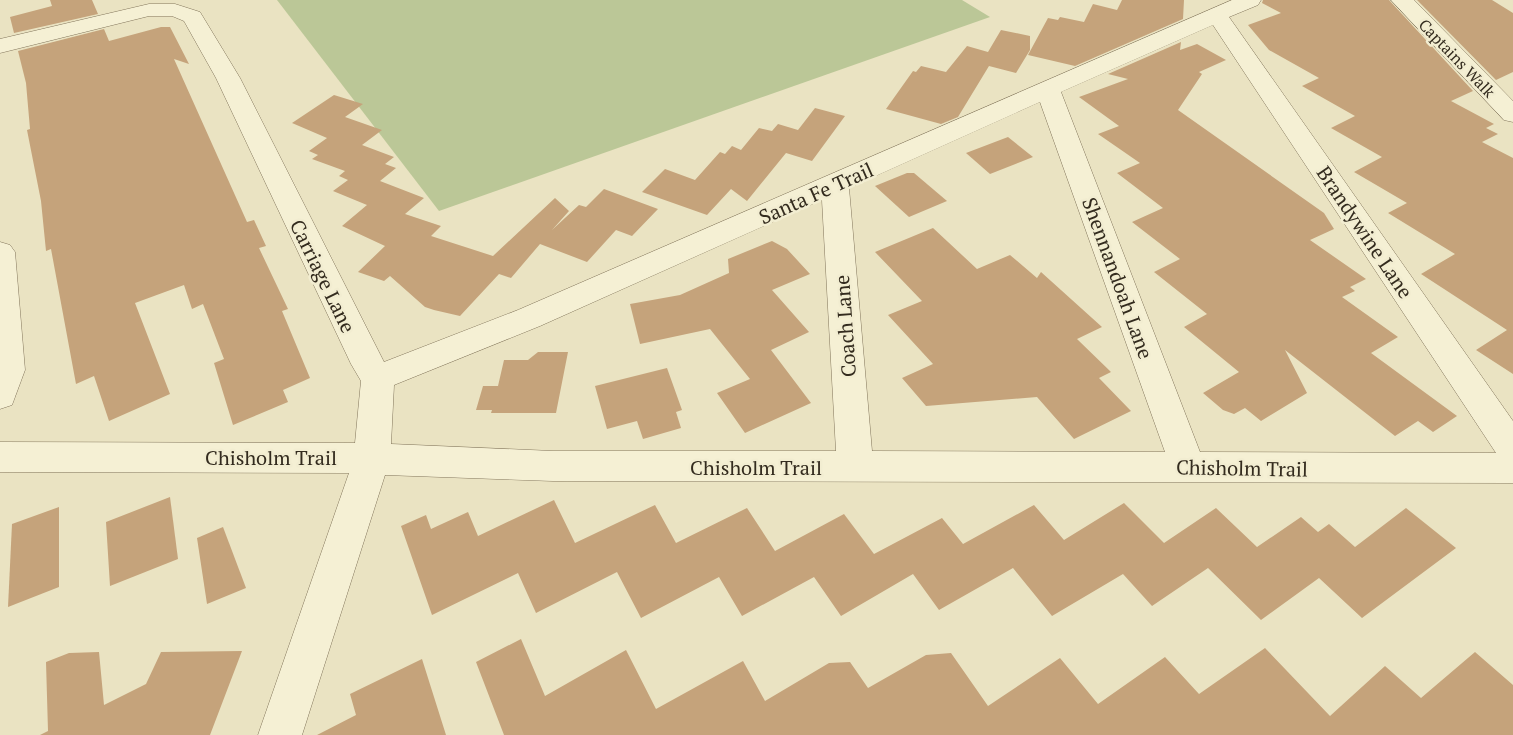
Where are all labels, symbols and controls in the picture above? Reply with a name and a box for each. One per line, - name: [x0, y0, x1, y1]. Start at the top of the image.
- street label: Captains Walk: [1414, 14, 1501, 103]
- street label: Santa Fe Trail: [755, 156, 877, 230]
- street label: Brandywine Lane: [1311, 161, 1419, 303]
- street label: Shennandoah Lane: [1076, 193, 1160, 363]
- street label: Carriage Lane: [284, 215, 362, 337]
- street label: Coach Lane: [828, 274, 862, 378]
- street label: Chisholm Trail: [205, 444, 337, 471]
- street label: Chisholm Trail: [1176, 453, 1308, 483]
- street label: Chisholm Trail: [690, 454, 822, 481]

